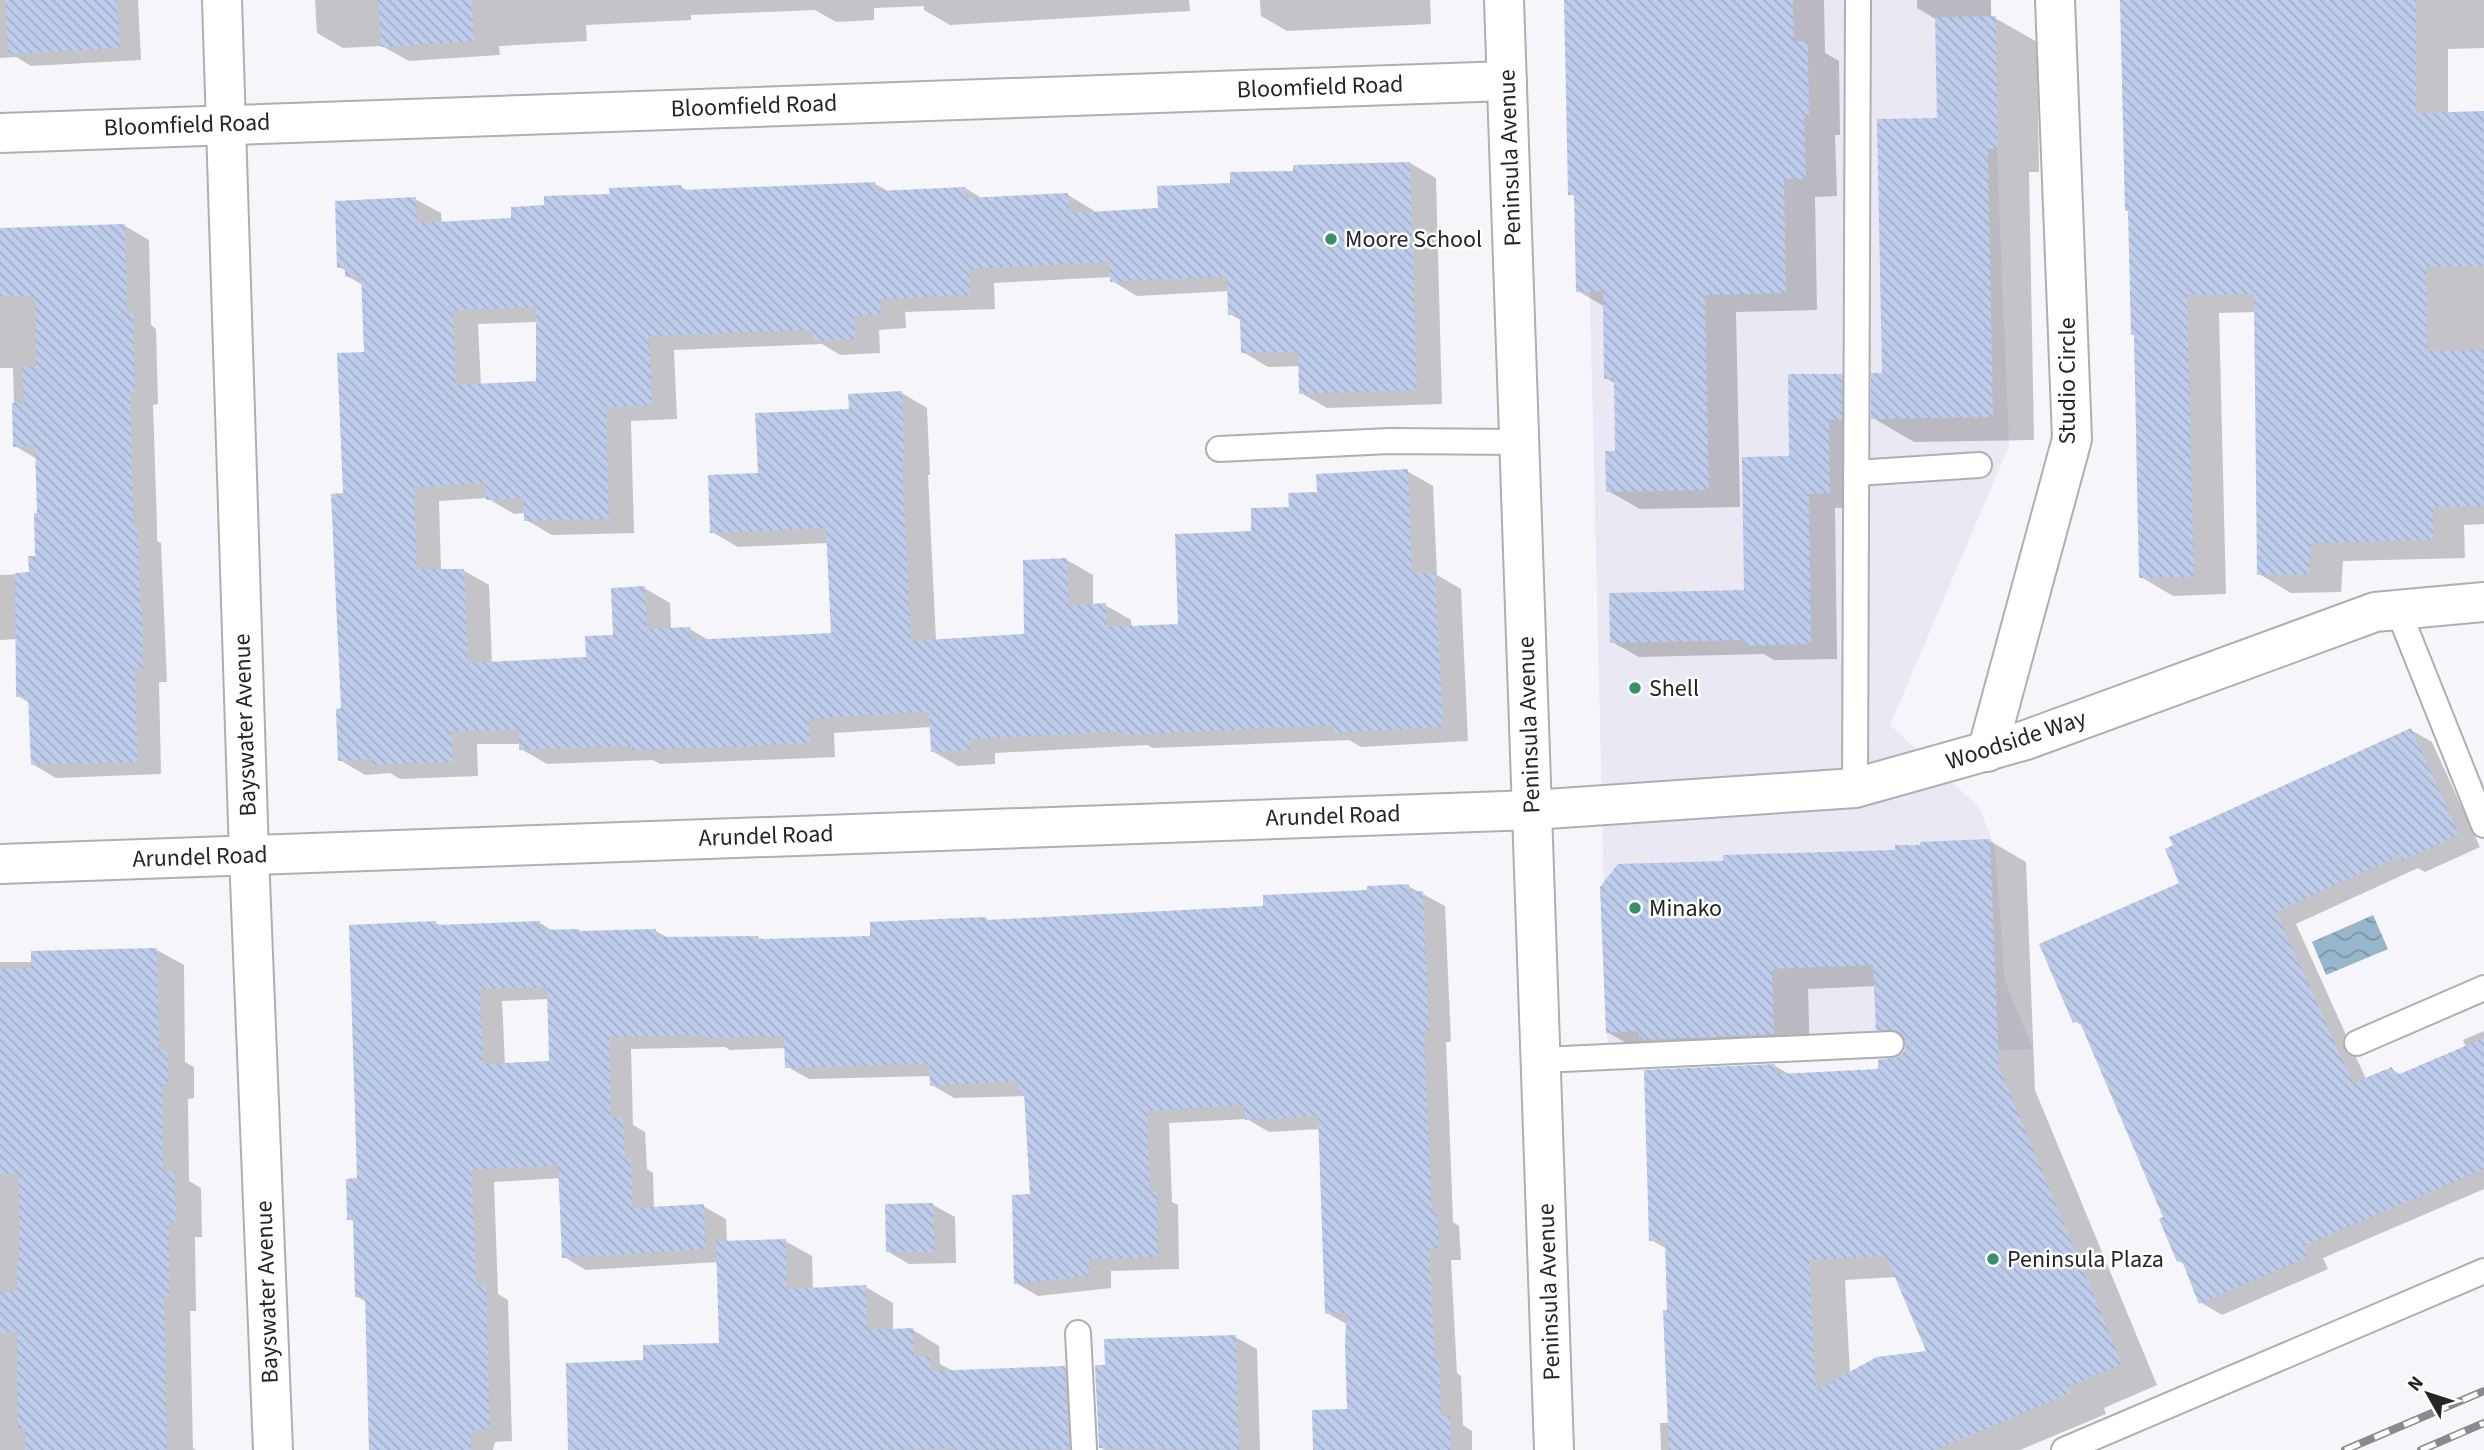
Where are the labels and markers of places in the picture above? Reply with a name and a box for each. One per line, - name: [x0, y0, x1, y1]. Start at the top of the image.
- place label: Moore School: [1345, 222, 1482, 257]
- marker: Moore School: [1323, 231, 1339, 247]
- place label: Shell: [1649, 671, 1699, 706]
- marker: Shell: [1627, 680, 1643, 696]
- place label: Minako: [1649, 891, 1722, 926]
- marker: Minako: [1627, 900, 1643, 916]
- place label: Peninsula Plaza: [2007, 1242, 2164, 1277]
- marker: Peninsula Plaza: [1985, 1251, 2001, 1267]

